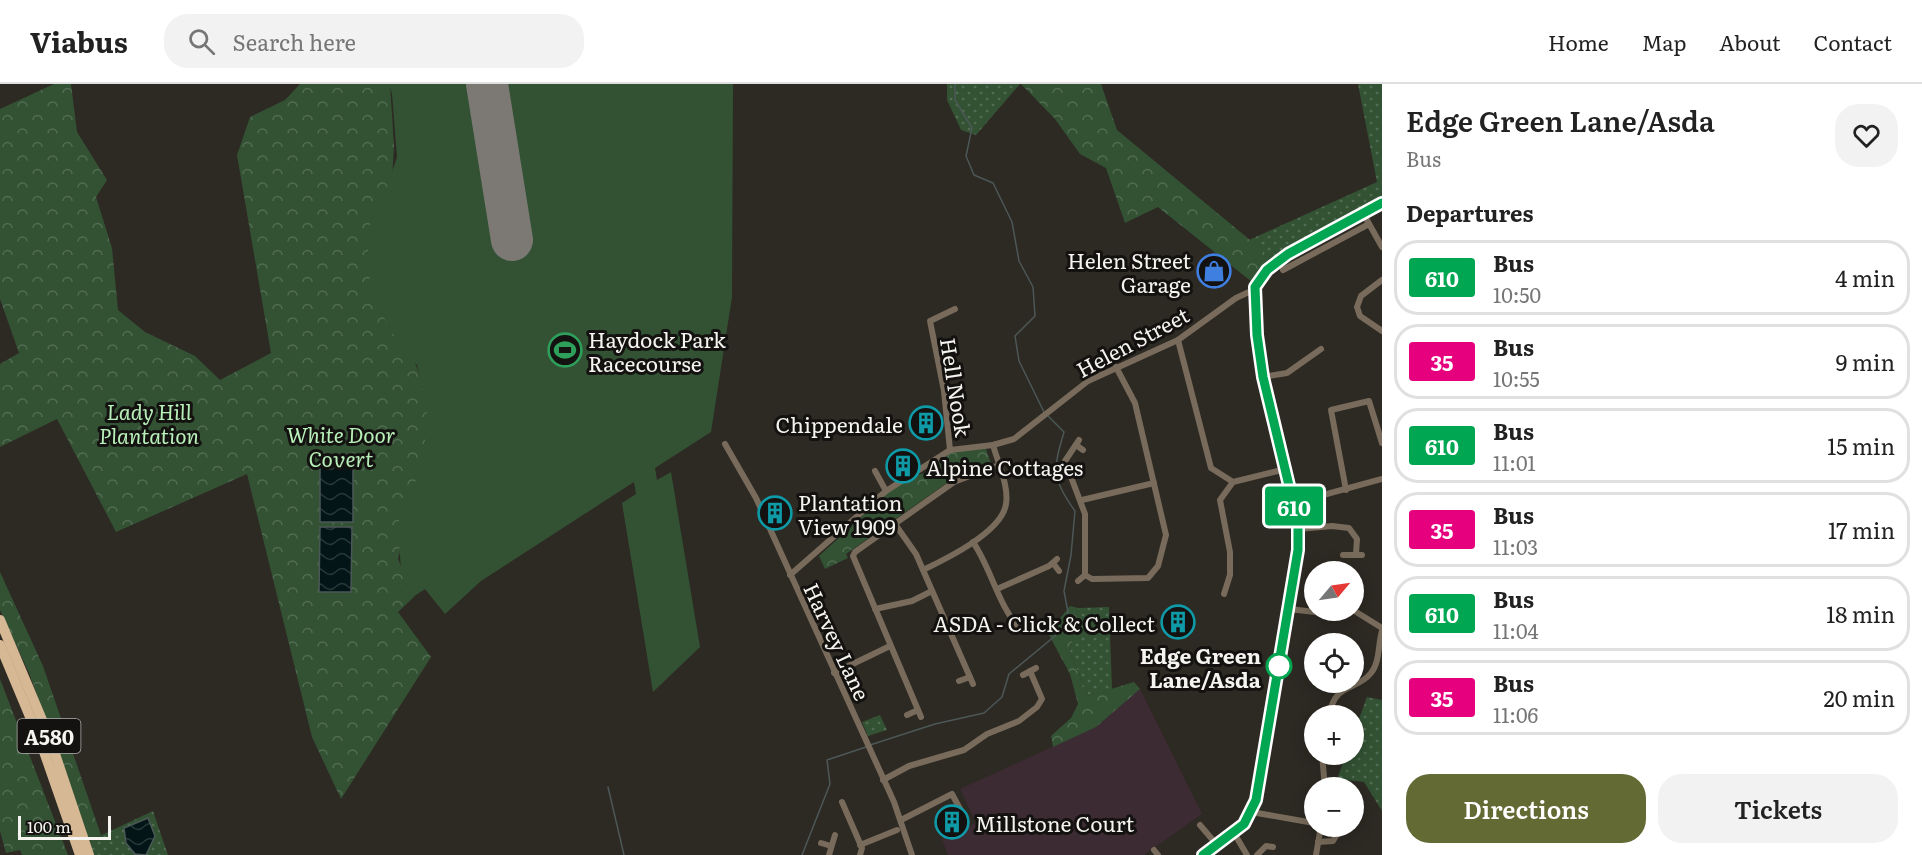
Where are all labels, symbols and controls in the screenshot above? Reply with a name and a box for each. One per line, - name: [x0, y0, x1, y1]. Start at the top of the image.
- search box: [164, 14, 584, 68]
- text: Viabus: [30, 20, 128, 62]
- icon: search: [185, 25, 218, 58]
- text: Search here: [233, 25, 356, 58]
- text: Home: [1548, 26, 1609, 57]
- text: Map: [1642, 26, 1686, 57]
- text: About: [1719, 26, 1781, 57]
- text: Contact: [1814, 26, 1892, 57]
- text: Edge Green Lane/Asda: [1406, 99, 1715, 141]
- button: heart: [1835, 104, 1898, 167]
- text: Bus: [1406, 143, 1441, 173]
- text: Departures: [1406, 196, 1533, 229]
- place label: Helen Street Garage: [1067, 244, 1192, 299]
- text: Bus: [1493, 246, 1534, 279]
- shop icon: Helen Street Garage: [1196, 253, 1232, 289]
- text: 4 min: [1835, 261, 1895, 294]
- text: 610: [1425, 262, 1459, 293]
- text: 10:50: [1493, 279, 1541, 309]
- street label: Helen Street: [1070, 298, 1194, 384]
- place label: Haydock Park Racecourse: [588, 323, 726, 378]
- text: Bus: [1493, 330, 1534, 363]
- sports icon: Haydock Park Racecourse: [547, 332, 583, 368]
- street label: Hell Nook: [934, 335, 980, 439]
- text: 9 min: [1836, 345, 1895, 378]
- text: 35: [1430, 346, 1454, 377]
- text: 10:55: [1493, 363, 1540, 393]
- park label: Lady Hill Plantation: [99, 395, 200, 450]
- building icon: Chippendale: [908, 405, 944, 441]
- place label: Chippendale: [776, 408, 903, 439]
- text: Bus: [1493, 414, 1534, 447]
- park label: White Door Covert: [286, 418, 396, 473]
- text: 15 min: [1827, 429, 1895, 462]
- text: 610: [1425, 430, 1459, 461]
- text: 11:01: [1493, 447, 1536, 477]
- building icon: Alpine Cottages: [885, 448, 921, 484]
- place label: Alpine Cottages: [926, 451, 1083, 482]
- place label: Plantation View 1909: [798, 486, 903, 541]
- line badge: 610: [1260, 486, 1328, 526]
- text: 610: [1277, 491, 1311, 522]
- building icon: Plantation View 1909: [757, 495, 793, 531]
- text: Bus: [1493, 498, 1534, 531]
- text: 17 min: [1828, 513, 1895, 546]
- text: 35: [1430, 514, 1454, 545]
- text: 11:03: [1493, 531, 1538, 561]
- north arrow: [1304, 561, 1364, 621]
- map controls: [1304, 561, 1364, 837]
- street label: Harvey Lane: [797, 577, 879, 705]
- text: Bus: [1493, 582, 1534, 615]
- text: 18 min: [1826, 597, 1895, 630]
- text: 610: [1425, 598, 1459, 629]
- building icon: ASDA - Click & Collect: [1160, 604, 1196, 640]
- place label: ASDA - Click & Collect: [933, 607, 1156, 638]
- text: 11:04: [1493, 615, 1539, 645]
- button: locate: [1304, 633, 1364, 693]
- place label: Edge Green Lane/Asda: [1140, 639, 1262, 694]
- marker: Edge Green Lane/Asda: [1266, 653, 1292, 679]
- text: Bus: [1493, 666, 1534, 699]
- text: 20 min: [1823, 681, 1895, 714]
- text: 35: [1430, 682, 1454, 713]
- text: 11:06: [1493, 699, 1538, 729]
- button: +: [1304, 705, 1364, 765]
- road number: A580: [17, 719, 80, 753]
- button: Directions: [1406, 774, 1646, 843]
- button: Tickets: [1658, 774, 1898, 843]
- button: −: [1304, 777, 1364, 837]
- building icon: Millstone Court: [934, 804, 970, 840]
- place label: Millstone Court: [975, 807, 1135, 838]
- scale bar: [18, 813, 111, 840]
- text: 100 m: [27, 814, 71, 838]

